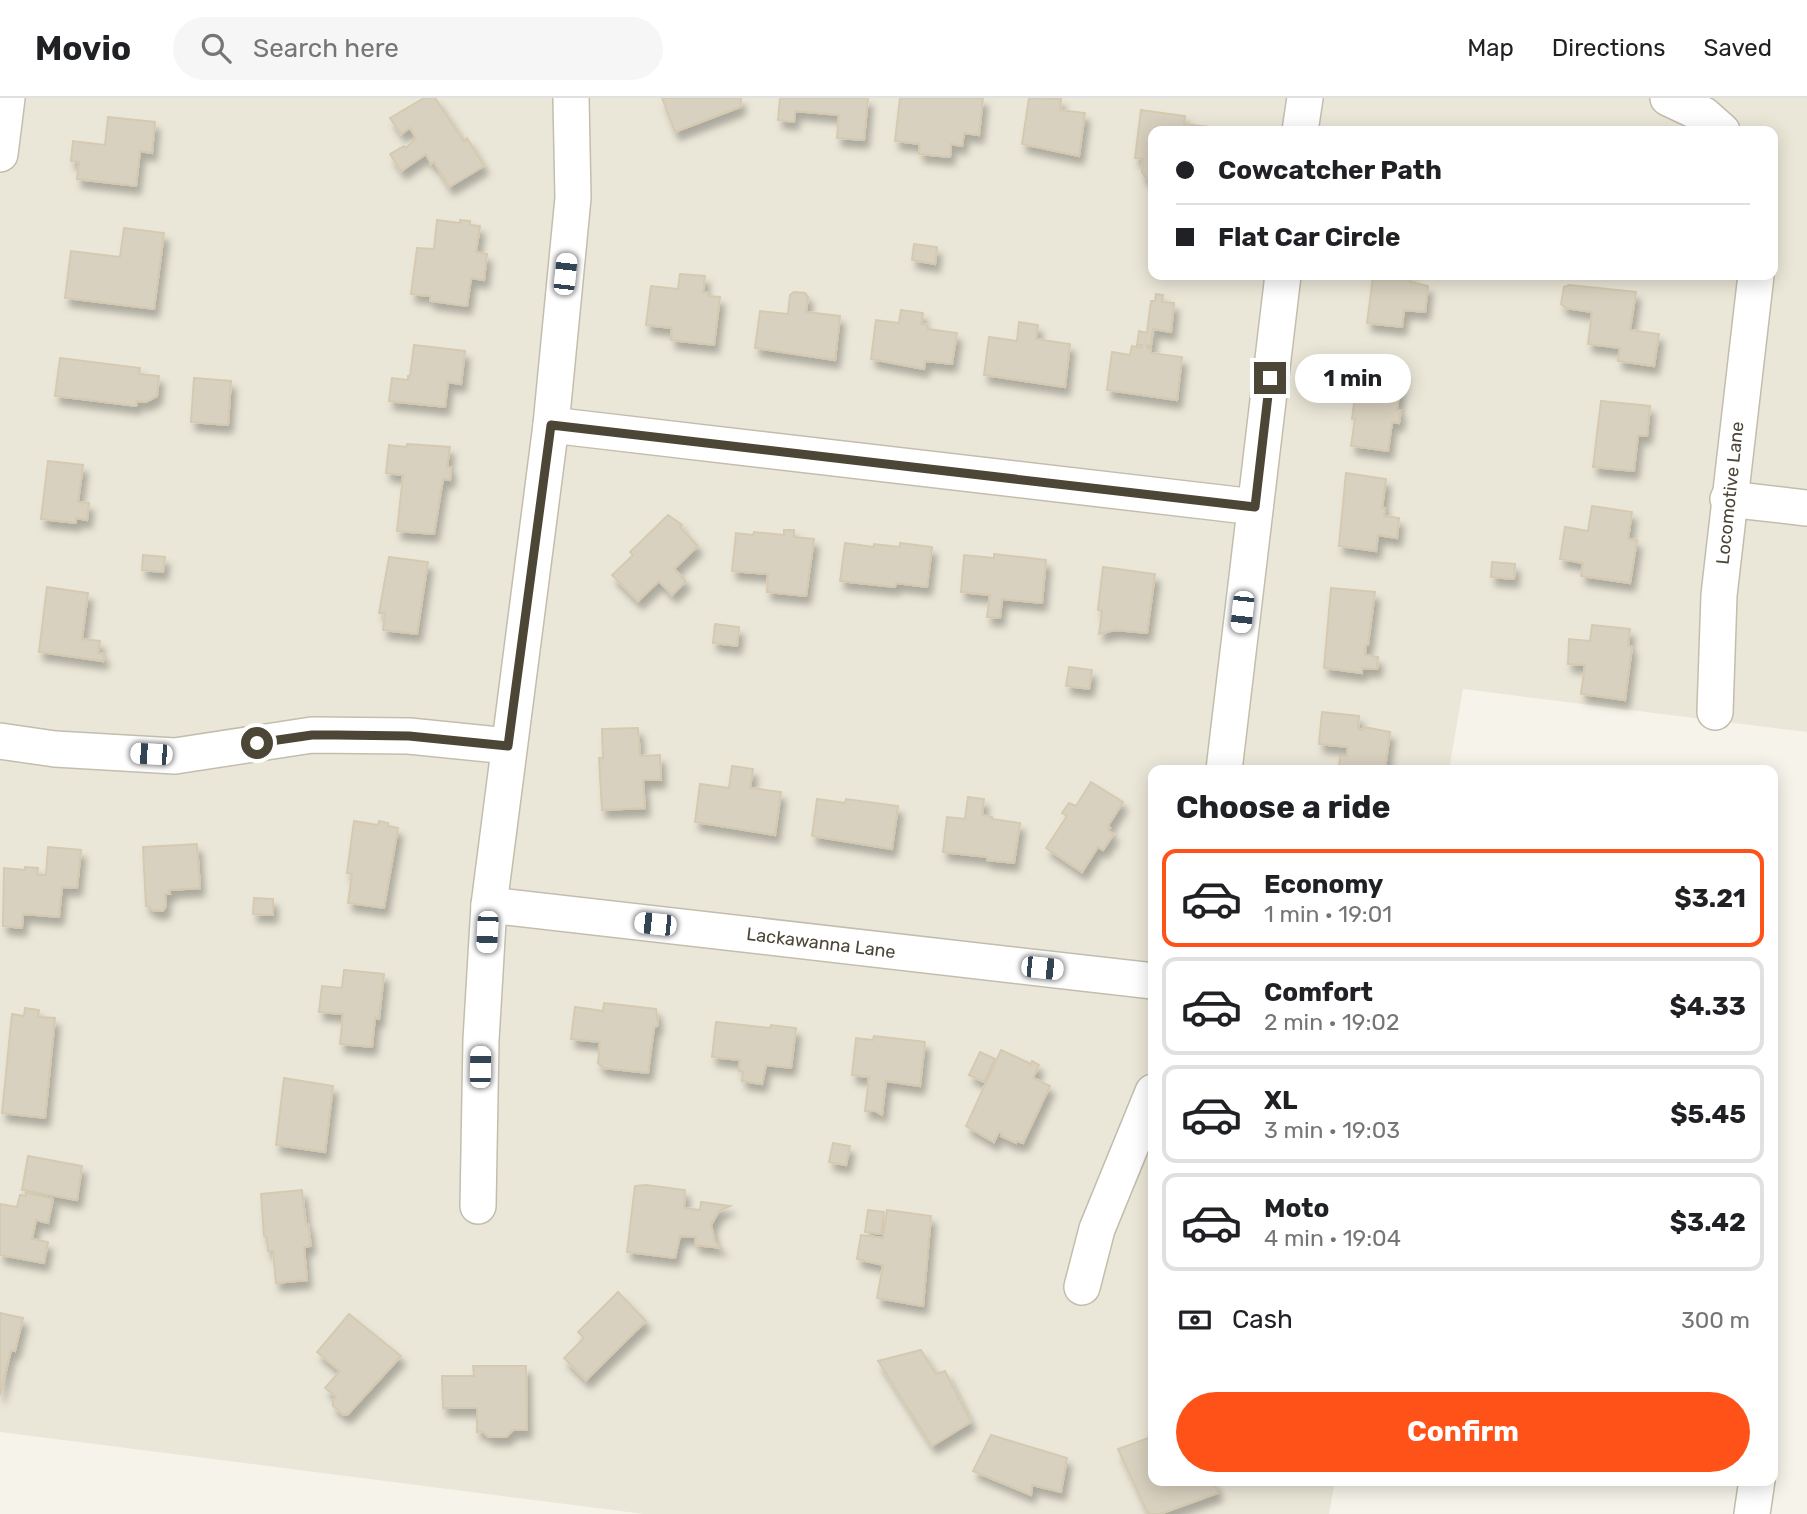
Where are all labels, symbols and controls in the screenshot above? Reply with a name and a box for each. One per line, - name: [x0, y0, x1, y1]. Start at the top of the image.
- search box: [173, 17, 663, 80]
- text: Movio: [35, 29, 131, 68]
- icon: search: [197, 29, 235, 67]
- text: Search here: [253, 33, 399, 64]
- text: Map: [1467, 34, 1514, 62]
- text: Directions: [1552, 34, 1665, 62]
- text: Saved: [1703, 34, 1772, 62]
- text: Cowcatcher Path: [1218, 155, 1442, 186]
- text: Flat Car Circle: [1218, 222, 1400, 253]
- car: [553, 252, 578, 296]
- callout: 1 min: [1294, 354, 1410, 402]
- route end: [1254, 362, 1286, 394]
- text: 1 min: [1324, 364, 1382, 392]
- street label: Locomotive Lane: [1712, 421, 1748, 565]
- car: [1230, 590, 1255, 634]
- route start: [241, 727, 273, 759]
- car: [130, 742, 173, 766]
- text: Choose a ride: [1176, 788, 1390, 826]
- icon: car: [1180, 867, 1243, 930]
- text: Economy: [1264, 869, 1383, 900]
- text: $3.21: [1674, 883, 1746, 914]
- text: 1 min · 19:01: [1264, 900, 1392, 928]
- car: [476, 910, 499, 954]
- car: [634, 911, 677, 937]
- street label: Lackawanna Lane: [745, 923, 897, 963]
- car: [1021, 955, 1064, 981]
- icon: car: [1180, 975, 1243, 1038]
- text: Comfort: [1264, 977, 1373, 1008]
- text: $4.33: [1669, 991, 1746, 1022]
- text: 2 min · 19:02: [1264, 1008, 1399, 1036]
- car: [470, 1046, 491, 1088]
- icon: car: [1180, 1083, 1243, 1146]
- text: XL: [1264, 1085, 1297, 1116]
- text: $5.45: [1670, 1099, 1746, 1130]
- text: 3 min · 19:03: [1264, 1116, 1400, 1144]
- icon: car: [1180, 1191, 1243, 1254]
- text: Moto: [1264, 1193, 1329, 1224]
- text: $3.42: [1670, 1207, 1746, 1238]
- text: 4 min · 19:04: [1264, 1224, 1401, 1252]
- icon: cash: [1176, 1301, 1214, 1339]
- text: Cash: [1232, 1304, 1293, 1335]
- text: 300 m: [1681, 1306, 1750, 1334]
- button: Confirm: [1176, 1392, 1750, 1472]

